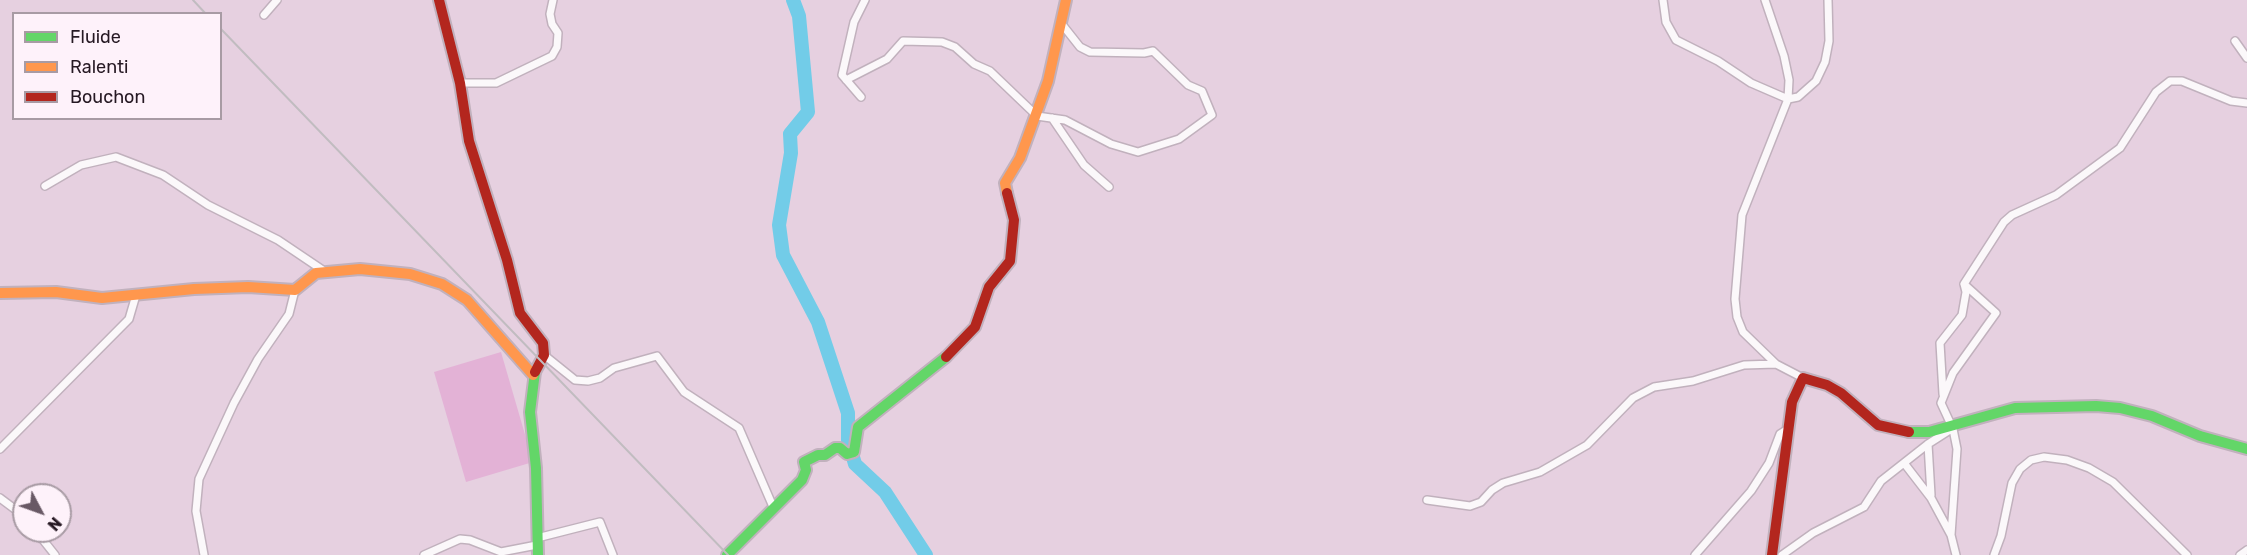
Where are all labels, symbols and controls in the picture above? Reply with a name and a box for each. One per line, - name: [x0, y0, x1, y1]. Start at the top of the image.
- legend: [12, 12, 222, 120]
- text: Fluide: [70, 26, 121, 48]
- text: Ralenti: [70, 56, 128, 78]
- text: Bouchon: [70, 86, 145, 108]
- north arrow: [12, 483, 72, 543]
- text: N: [44, 513, 65, 534]

